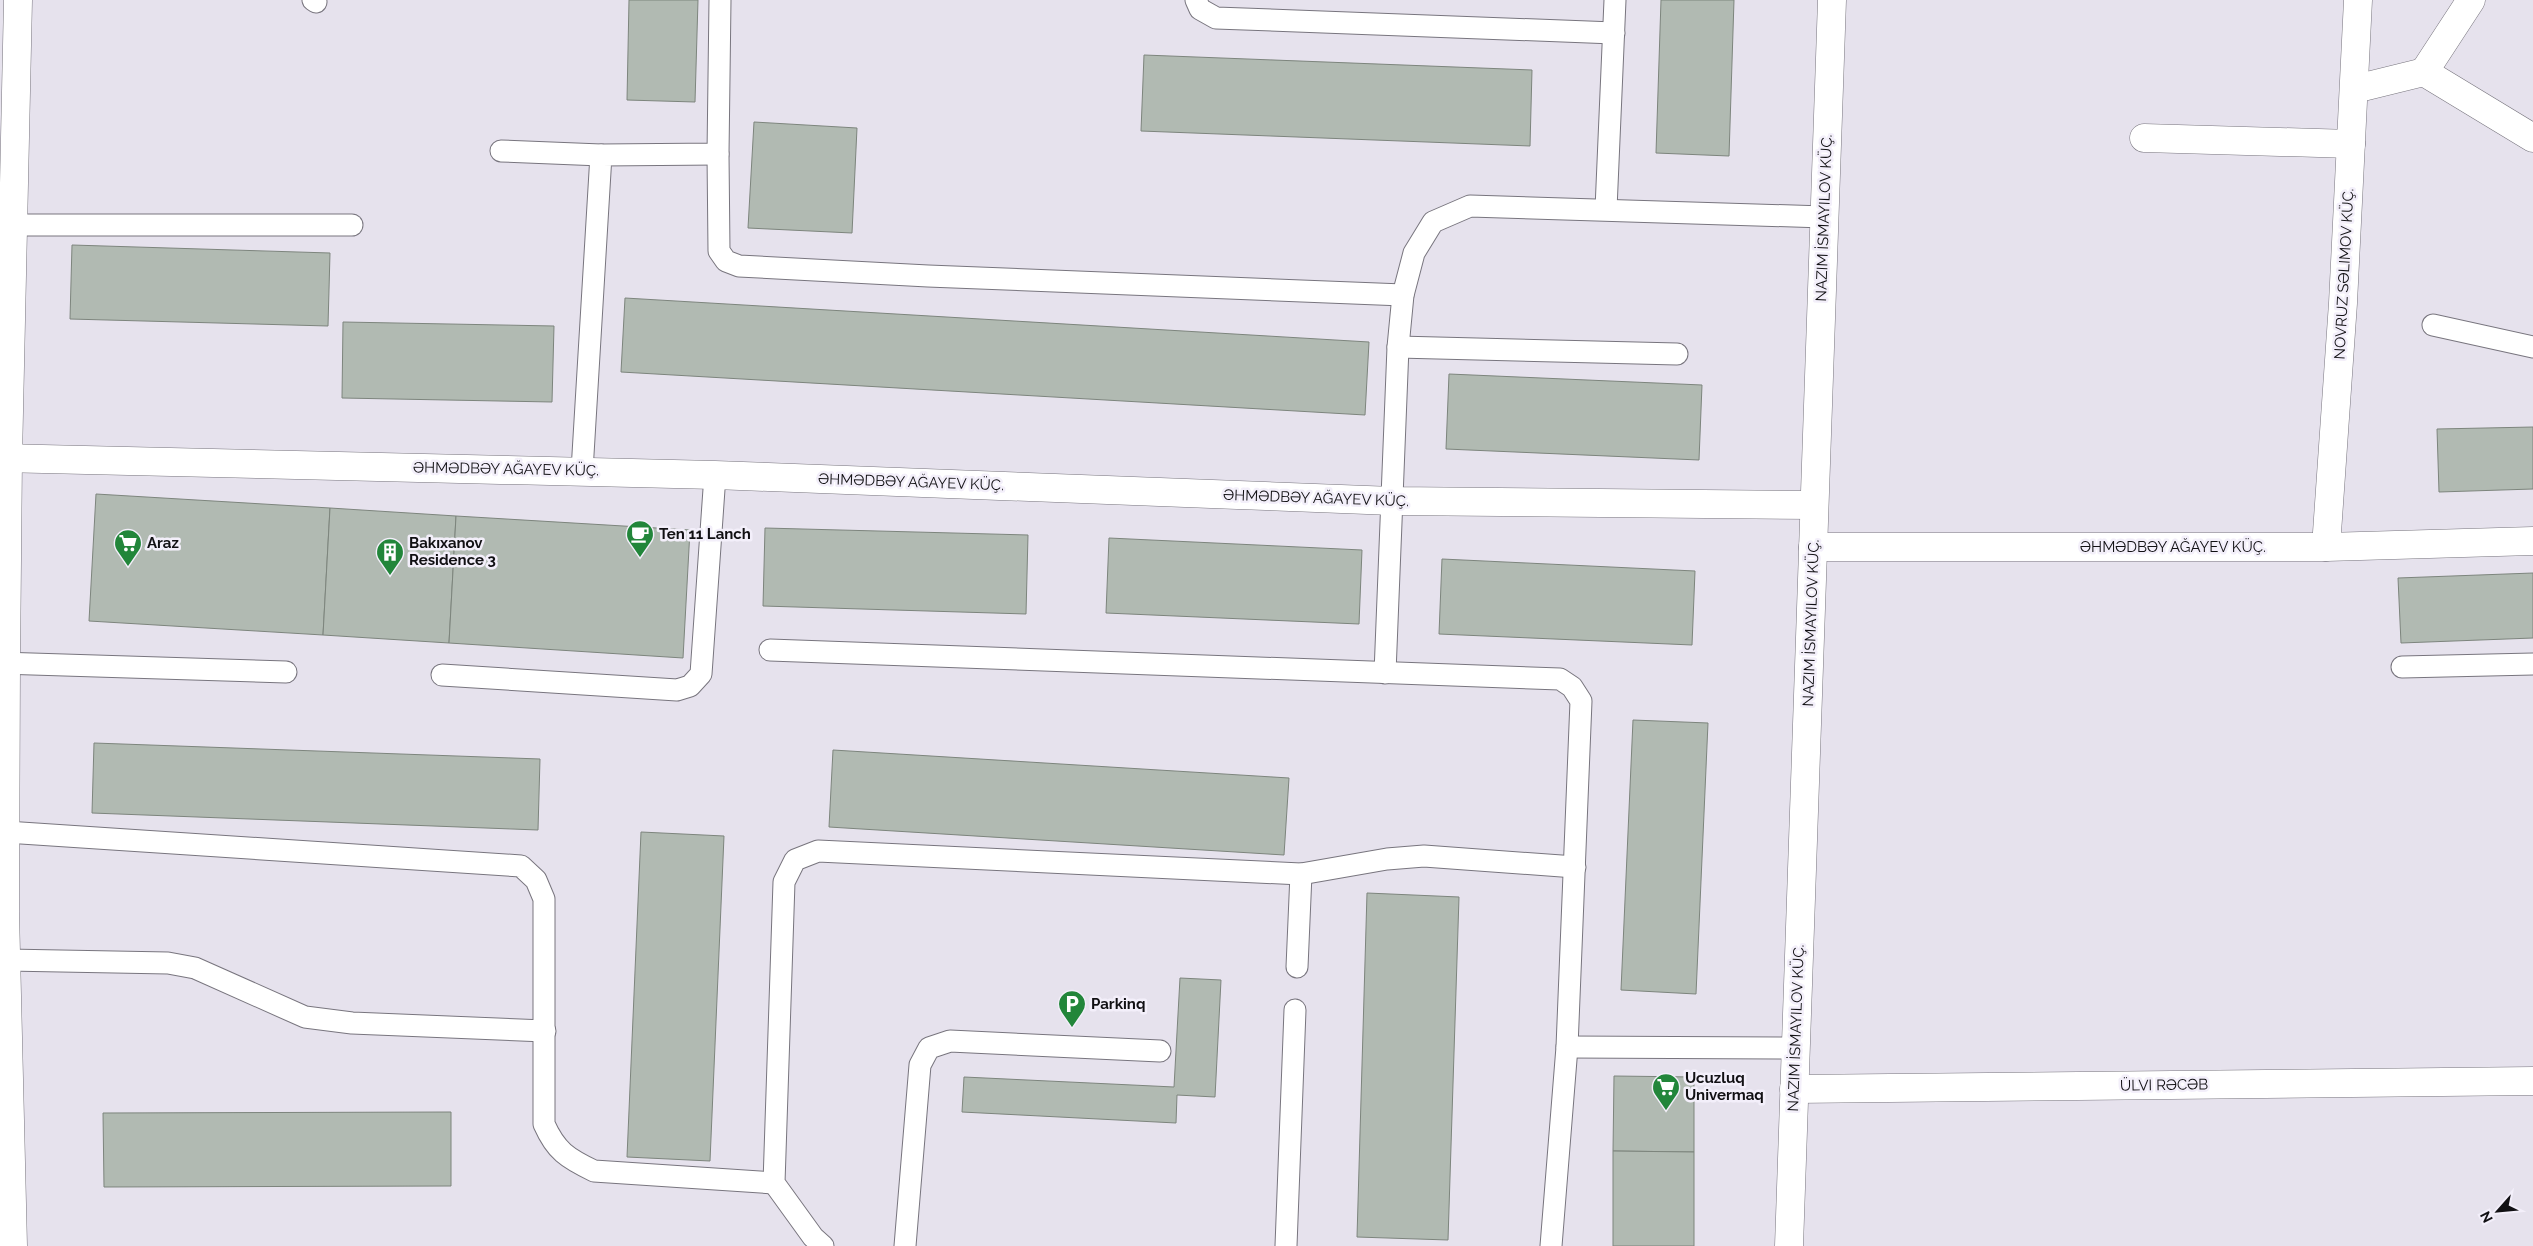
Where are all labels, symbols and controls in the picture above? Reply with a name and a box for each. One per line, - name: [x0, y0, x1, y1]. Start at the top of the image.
- street label: NAZIM İSMAYILOV KÜÇ.: [1811, 134, 1836, 302]
- street label: NOVRUZ SƏLIMOV KÜÇ.: [2330, 188, 2357, 360]
- street label: ƏHMƏDBƏY AĞAYEV KÜÇ.: [413, 457, 599, 480]
- street label: ƏHMƏDBƏY AĞAYEV KÜÇ.: [818, 469, 1004, 494]
- street label: ƏHMƏDBƏY AĞAYEV KÜÇ.: [1223, 485, 1409, 510]
- cafe icon: Ten 11 Lanch: [625, 519, 655, 558]
- place label: Ten 11 Lanch: [659, 525, 751, 543]
- supermarket icon: Araz: [113, 528, 143, 567]
- place label: Araz: [147, 534, 179, 552]
- place label: Bakıxanov Residence 3: [409, 534, 496, 569]
- building icon: Bakıxanov Residence 3: [375, 537, 405, 576]
- street label: ƏHMƏDBƏY AĞAYEV KÜÇ.: [2080, 537, 2266, 556]
- street label: NAZIM İSMAYILOV KÜÇ.: [1798, 539, 1823, 707]
- street label: NAZIM İSMAYILOV KÜÇ.: [1783, 944, 1808, 1112]
- parking icon: Parkinq: [1057, 989, 1087, 1028]
- place label: Parkinq: [1091, 995, 1145, 1013]
- place label: Ucuzluq Univermaq: [1685, 1069, 1764, 1104]
- supermarket icon: Ucuzluq Univermaq: [1651, 1072, 1681, 1111]
- street label: ÜLVI RƏCƏB: [2120, 1074, 2208, 1095]
- north arrow: [2473, 1186, 2523, 1236]
- text: N: [2477, 1209, 2496, 1225]

